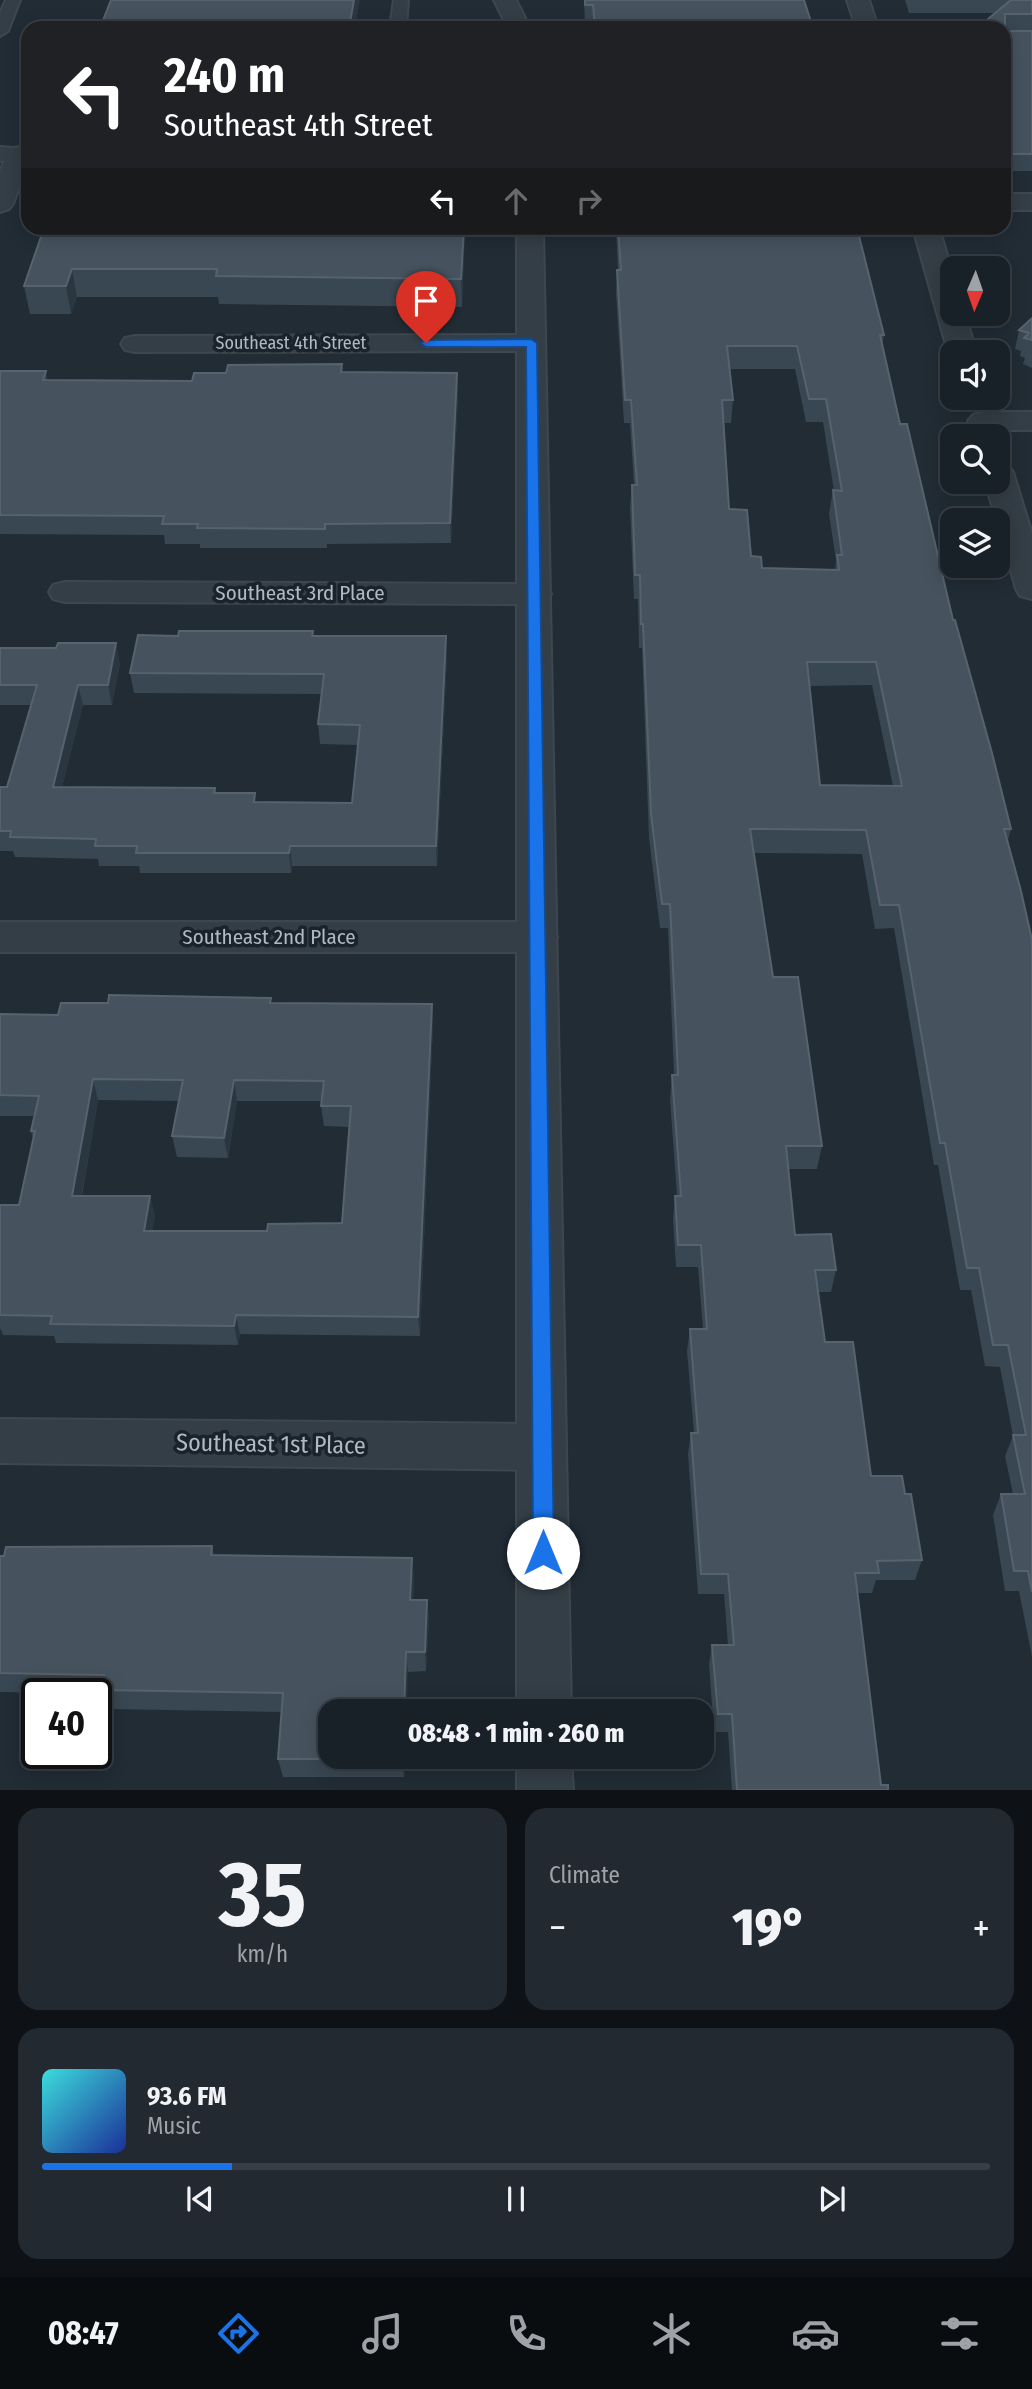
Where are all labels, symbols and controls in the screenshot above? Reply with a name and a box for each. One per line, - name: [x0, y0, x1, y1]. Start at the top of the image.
- text: 240 m: [164, 46, 285, 105]
- icon: left: [49, 49, 140, 140]
- text: Southeast 4th Street: [164, 106, 432, 144]
- icon: left: [424, 182, 462, 220]
- icon: ahead: [497, 182, 535, 220]
- icon: right: [570, 182, 608, 220]
- north arrow: [940, 256, 1010, 326]
- map controls: [940, 256, 1010, 578]
- pin: [396, 271, 456, 343]
- icon: arrive: [407, 282, 445, 320]
- street label: Southeast 4th Street: [216, 332, 367, 354]
- button: sound: [940, 340, 1010, 410]
- button: search: [940, 424, 1010, 494]
- button: layers: [940, 508, 1010, 578]
- street label: Southeast 3rd Place: [215, 580, 385, 606]
- street label: Southeast 2nd Place: [182, 924, 356, 950]
- street label: Southeast 1st Place: [176, 1428, 366, 1460]
- position arrow: [506, 1516, 580, 1590]
- speed limit sign: 40: [21, 1678, 112, 1769]
- text: 08:48 · 1 min · 260 m: [408, 1718, 624, 1749]
- text: 35: [219, 1840, 306, 1949]
- text: Climate: [549, 1861, 620, 1889]
- text: 19°: [732, 1896, 807, 1959]
- text: −: [549, 1905, 566, 1951]
- text: +: [973, 1905, 990, 1951]
- text: km/h: [237, 1940, 288, 1968]
- text: 93.6 FM: [147, 2081, 226, 2112]
- text: Music: [147, 2112, 201, 2140]
- icon: previous: [181, 2180, 219, 2218]
- icon: pause: [497, 2180, 535, 2218]
- icon: next: [813, 2180, 851, 2218]
- icon: directions: [214, 2309, 263, 2358]
- icon: music: [358, 2309, 407, 2358]
- icon: phone: [502, 2309, 551, 2358]
- icon: climate: [647, 2309, 696, 2358]
- icon: car: [791, 2309, 840, 2358]
- icon: filters: [935, 2309, 984, 2358]
- text: 08:47: [48, 2314, 119, 2352]

